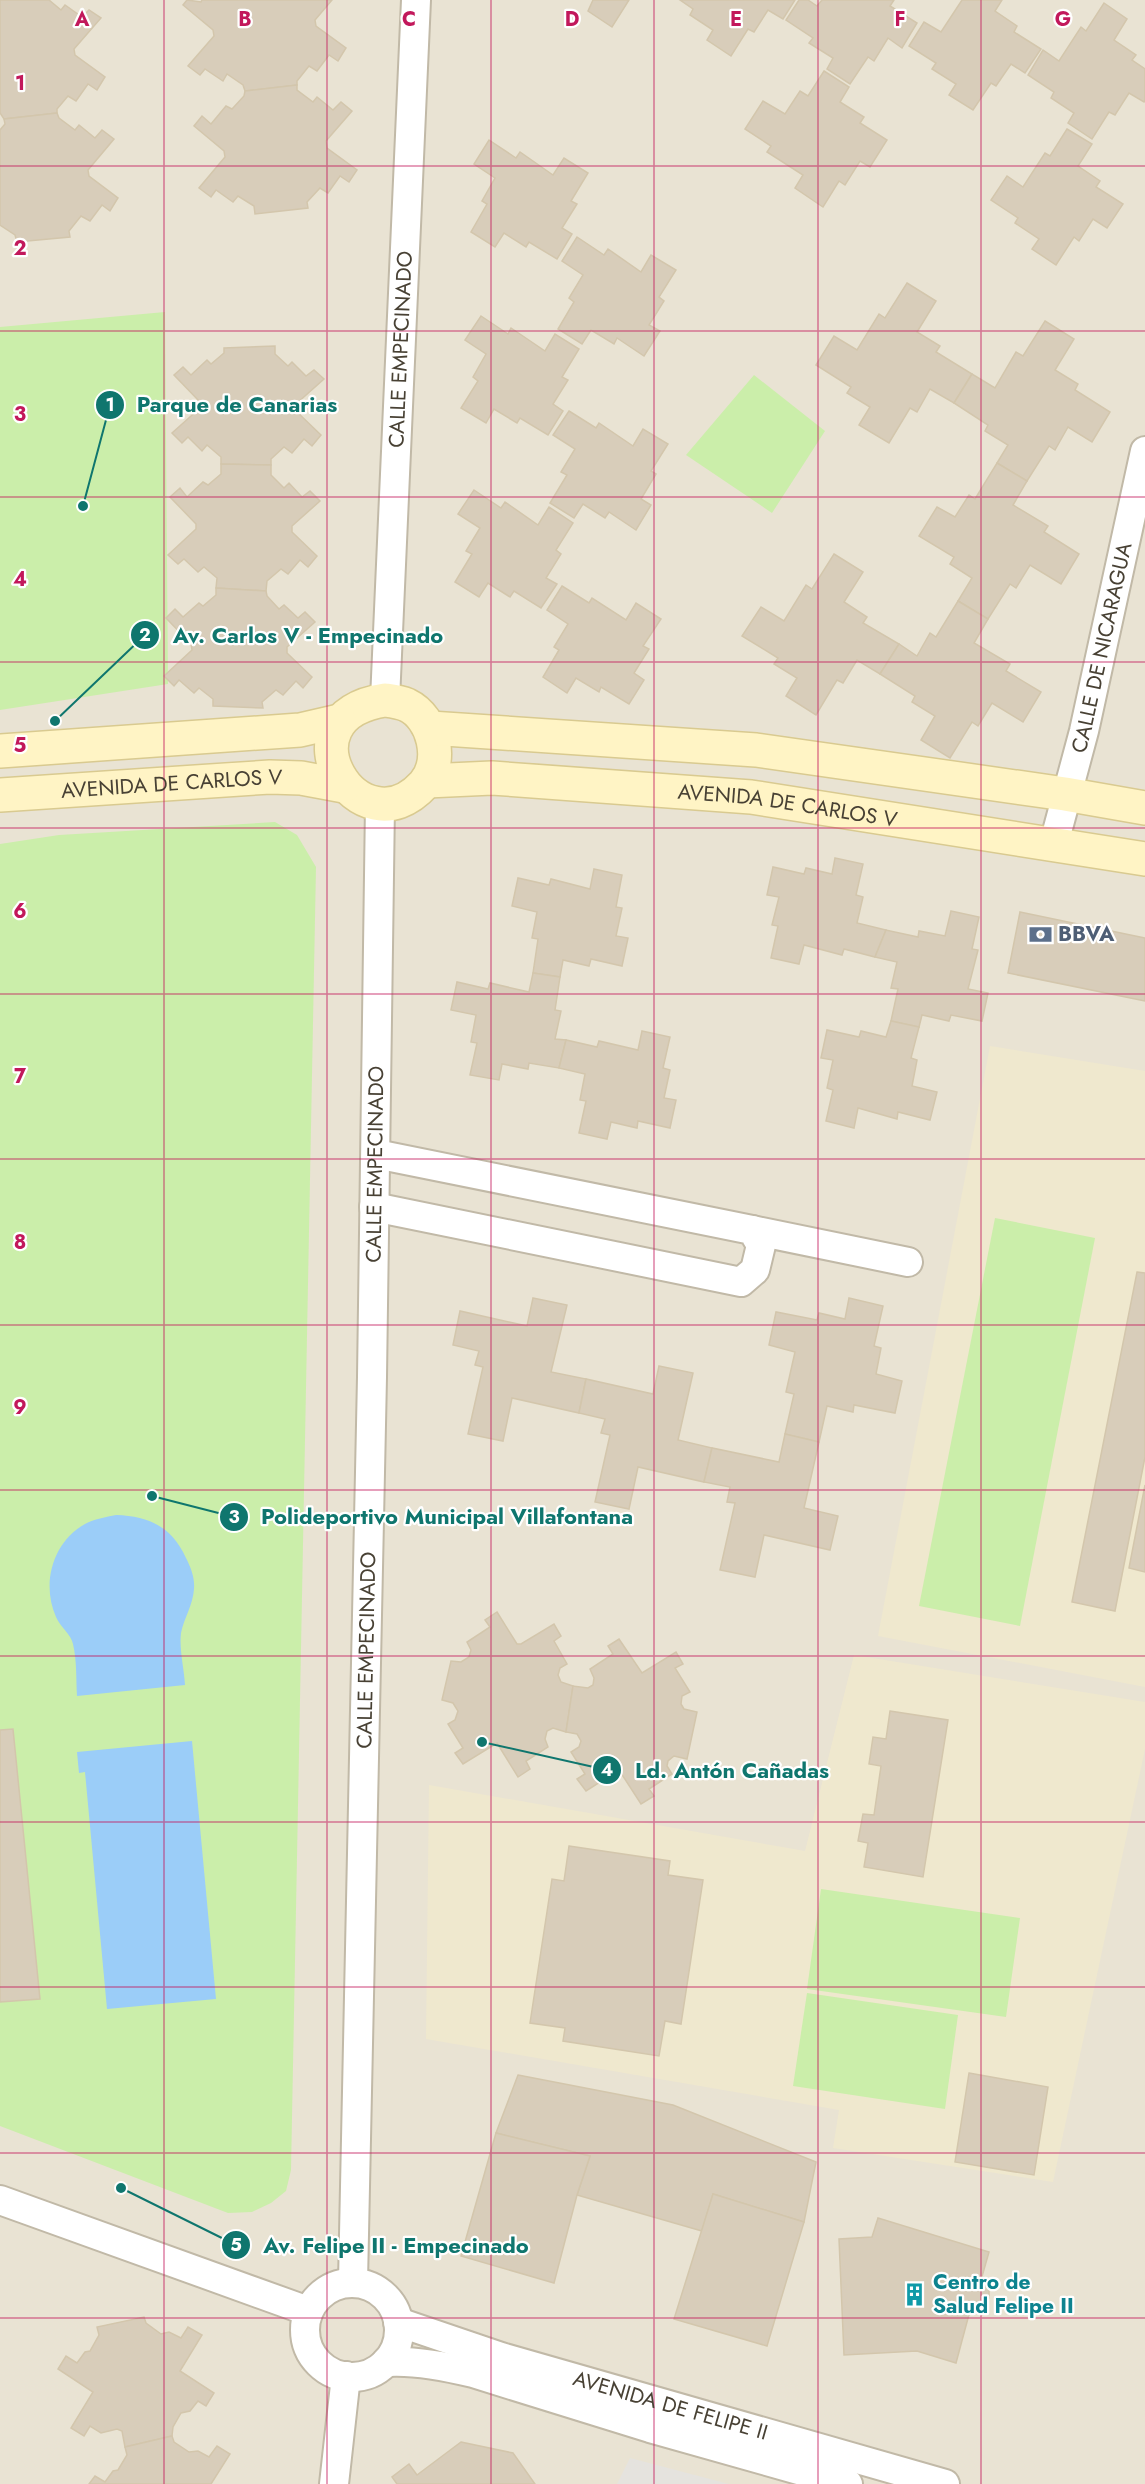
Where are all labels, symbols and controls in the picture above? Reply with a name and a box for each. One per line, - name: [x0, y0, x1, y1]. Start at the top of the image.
- text: A: [74, 5, 90, 34]
- text: B: [238, 5, 252, 34]
- text: C: [402, 5, 416, 34]
- text: D: [565, 5, 579, 34]
- text: E: [730, 5, 742, 34]
- text: F: [894, 5, 906, 34]
- text: G: [1055, 5, 1071, 34]
- text: 1: [15, 69, 25, 98]
- text: 2: [13, 234, 27, 263]
- street label: CALLE EMPECINADO: [381, 250, 420, 448]
- callout: Parque de Canarias: [95, 385, 349, 425]
- text: Parque de Canarias: [137, 388, 337, 420]
- text: 1: [105, 392, 115, 418]
- text: 3: [14, 400, 26, 429]
- street label: CALLE DE NICARAGUA: [1064, 540, 1140, 756]
- text: 4: [13, 565, 27, 594]
- callout: Av. Carlos V - Empecinado: [130, 615, 455, 655]
- text: Av. Carlos V - Empecinado: [172, 619, 443, 651]
- text: 2: [139, 622, 151, 648]
- text: 5: [14, 731, 27, 760]
- street label: AVENIDA DE CARLOS V: [60, 762, 283, 806]
- street label: AVENIDA DE CARLOS V: [677, 777, 900, 835]
- text: 6: [13, 897, 27, 926]
- place label: BBVA: [1058, 919, 1115, 949]
- bank icon: BBVA: [1027, 921, 1053, 947]
- text: 7: [14, 1062, 27, 1091]
- street label: CALLE EMPECINADO: [359, 1066, 391, 1263]
- text: 8: [14, 1228, 26, 1257]
- text: 9: [13, 1393, 27, 1422]
- callout: Polideportivo Municipal Villafontana: [219, 1497, 645, 1537]
- text: Polideportivo Municipal Villafontana: [261, 1500, 633, 1532]
- text: 3: [228, 1504, 240, 1530]
- street label: CALLE EMPECINADO: [349, 1551, 383, 1749]
- callout: Ld. Antón Cañadas: [592, 1750, 841, 1790]
- text: Ld. Antón Cañadas: [635, 1754, 829, 1786]
- text: 4: [601, 1757, 613, 1783]
- callout: Av. Felipe II - Empecinado: [221, 2225, 541, 2265]
- text: Av. Felipe II - Empecinado: [262, 2229, 529, 2261]
- text: 5: [230, 2232, 242, 2258]
- place label: Centro de Salud Felipe II: [933, 2267, 1074, 2321]
- building icon: Centro de Salud Felipe II: [902, 2281, 928, 2307]
- street label: AVENIDA DE FELIPE II: [570, 2363, 771, 2448]

